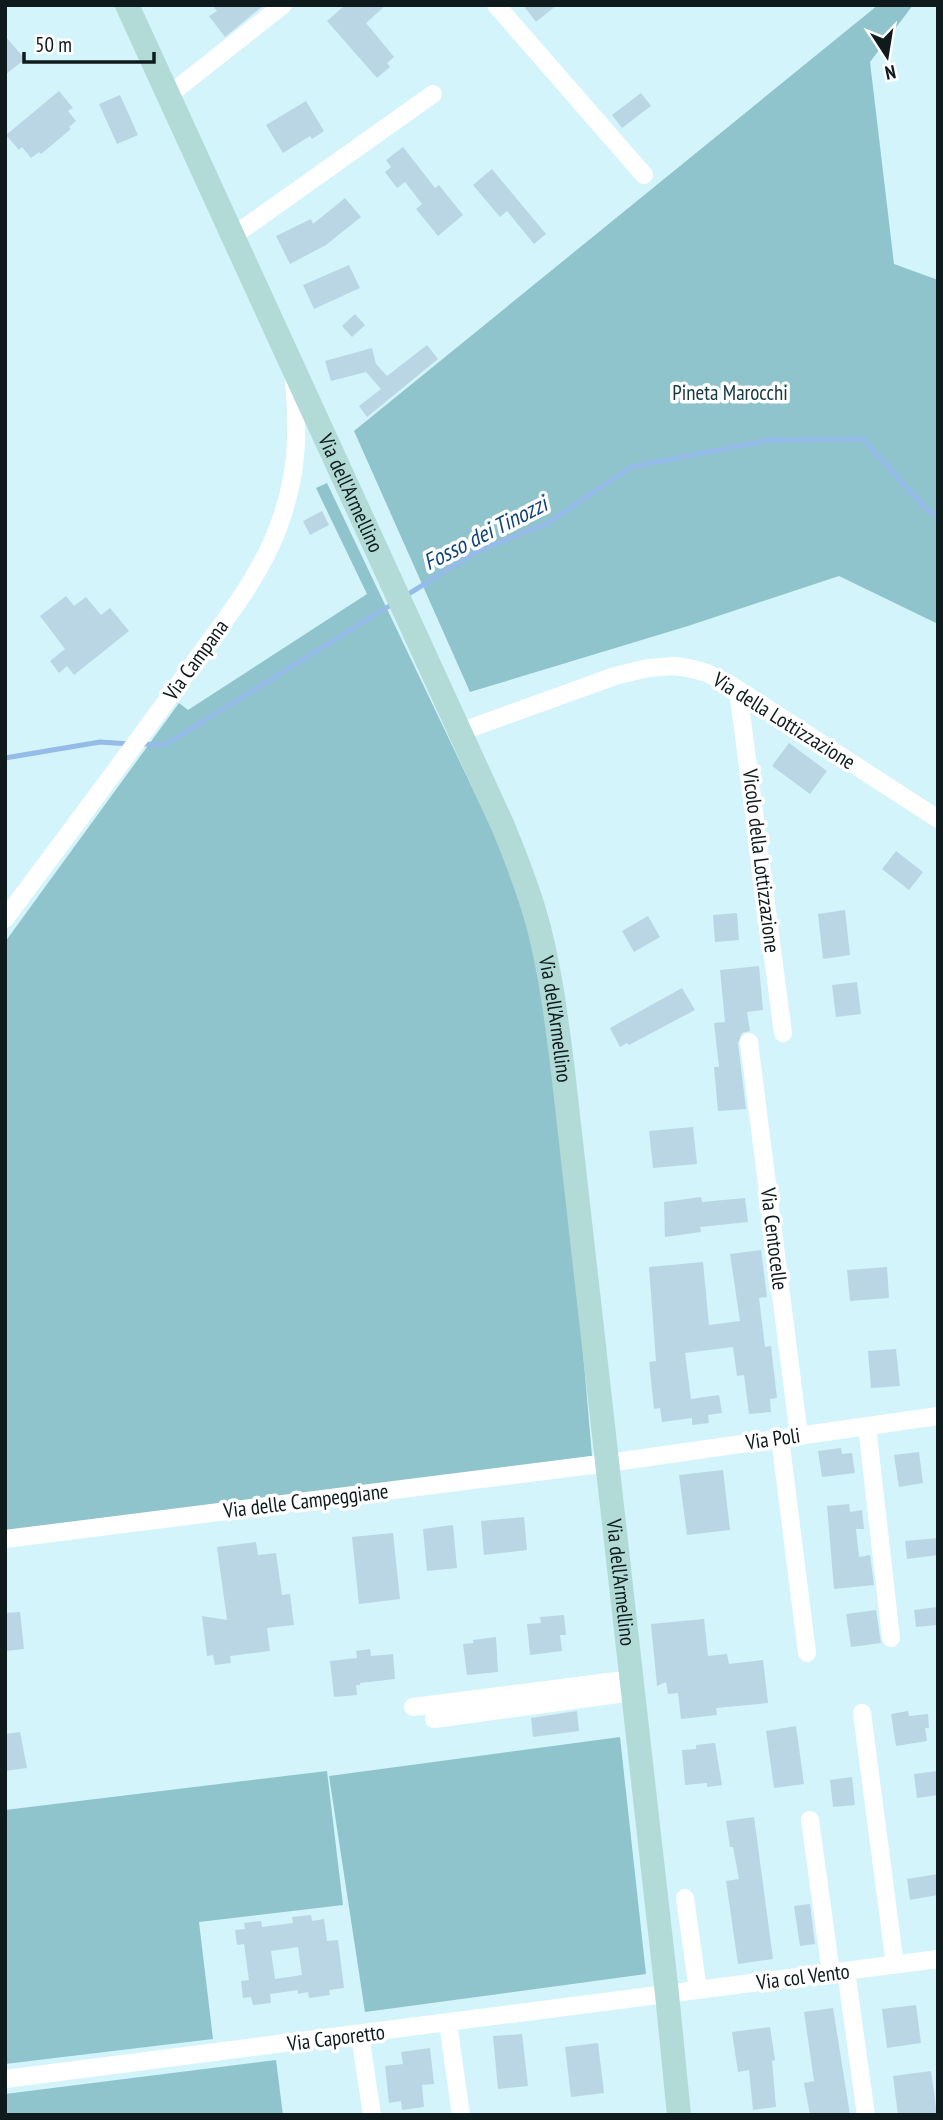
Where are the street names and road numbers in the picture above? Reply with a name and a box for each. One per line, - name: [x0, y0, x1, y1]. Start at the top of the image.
- street label: Via dell'Armellino: [312, 429, 390, 556]
- street label: Via Campana: [157, 614, 234, 706]
- street label: Via della Lottizzazione: [707, 665, 861, 775]
- street label: Vicolo della Lottizzazione: [737, 767, 786, 954]
- street label: Via dell'Armellino: [533, 953, 578, 1084]
- street label: Via Centocelle: [755, 1185, 794, 1292]
- street label: Via Poli: [743, 1421, 802, 1456]
- street label: Via delle Campeggiane: [221, 1477, 390, 1524]
- street label: Via dell'Armellino: [600, 1517, 642, 1647]
- street label: Via col Vento: [754, 1957, 851, 1996]
- street label: Via Caporetto: [285, 2018, 386, 2057]

